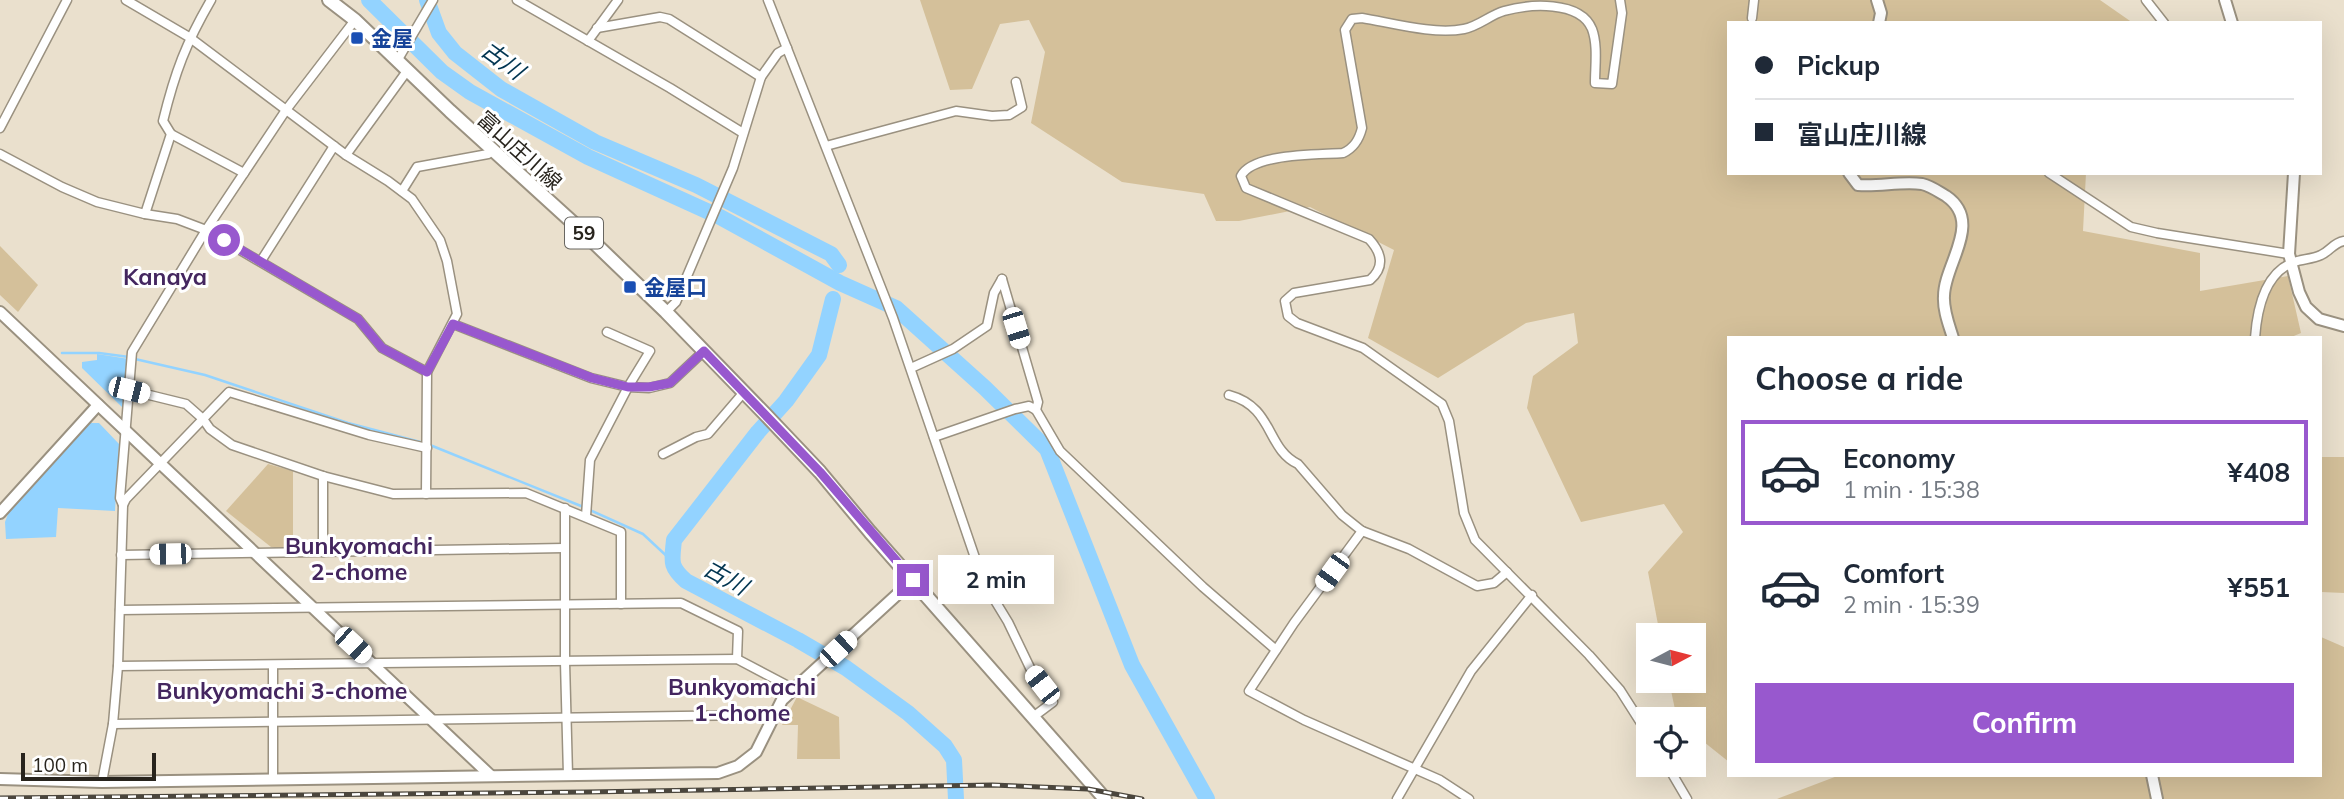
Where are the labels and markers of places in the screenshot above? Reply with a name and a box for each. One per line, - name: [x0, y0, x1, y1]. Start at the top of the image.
- place label: 金屋: [371, 25, 413, 51]
- marker: 金屋: [349, 30, 365, 46]
- place label: 金屋口: [644, 274, 707, 300]
- marker: 金屋口: [622, 279, 638, 295]

